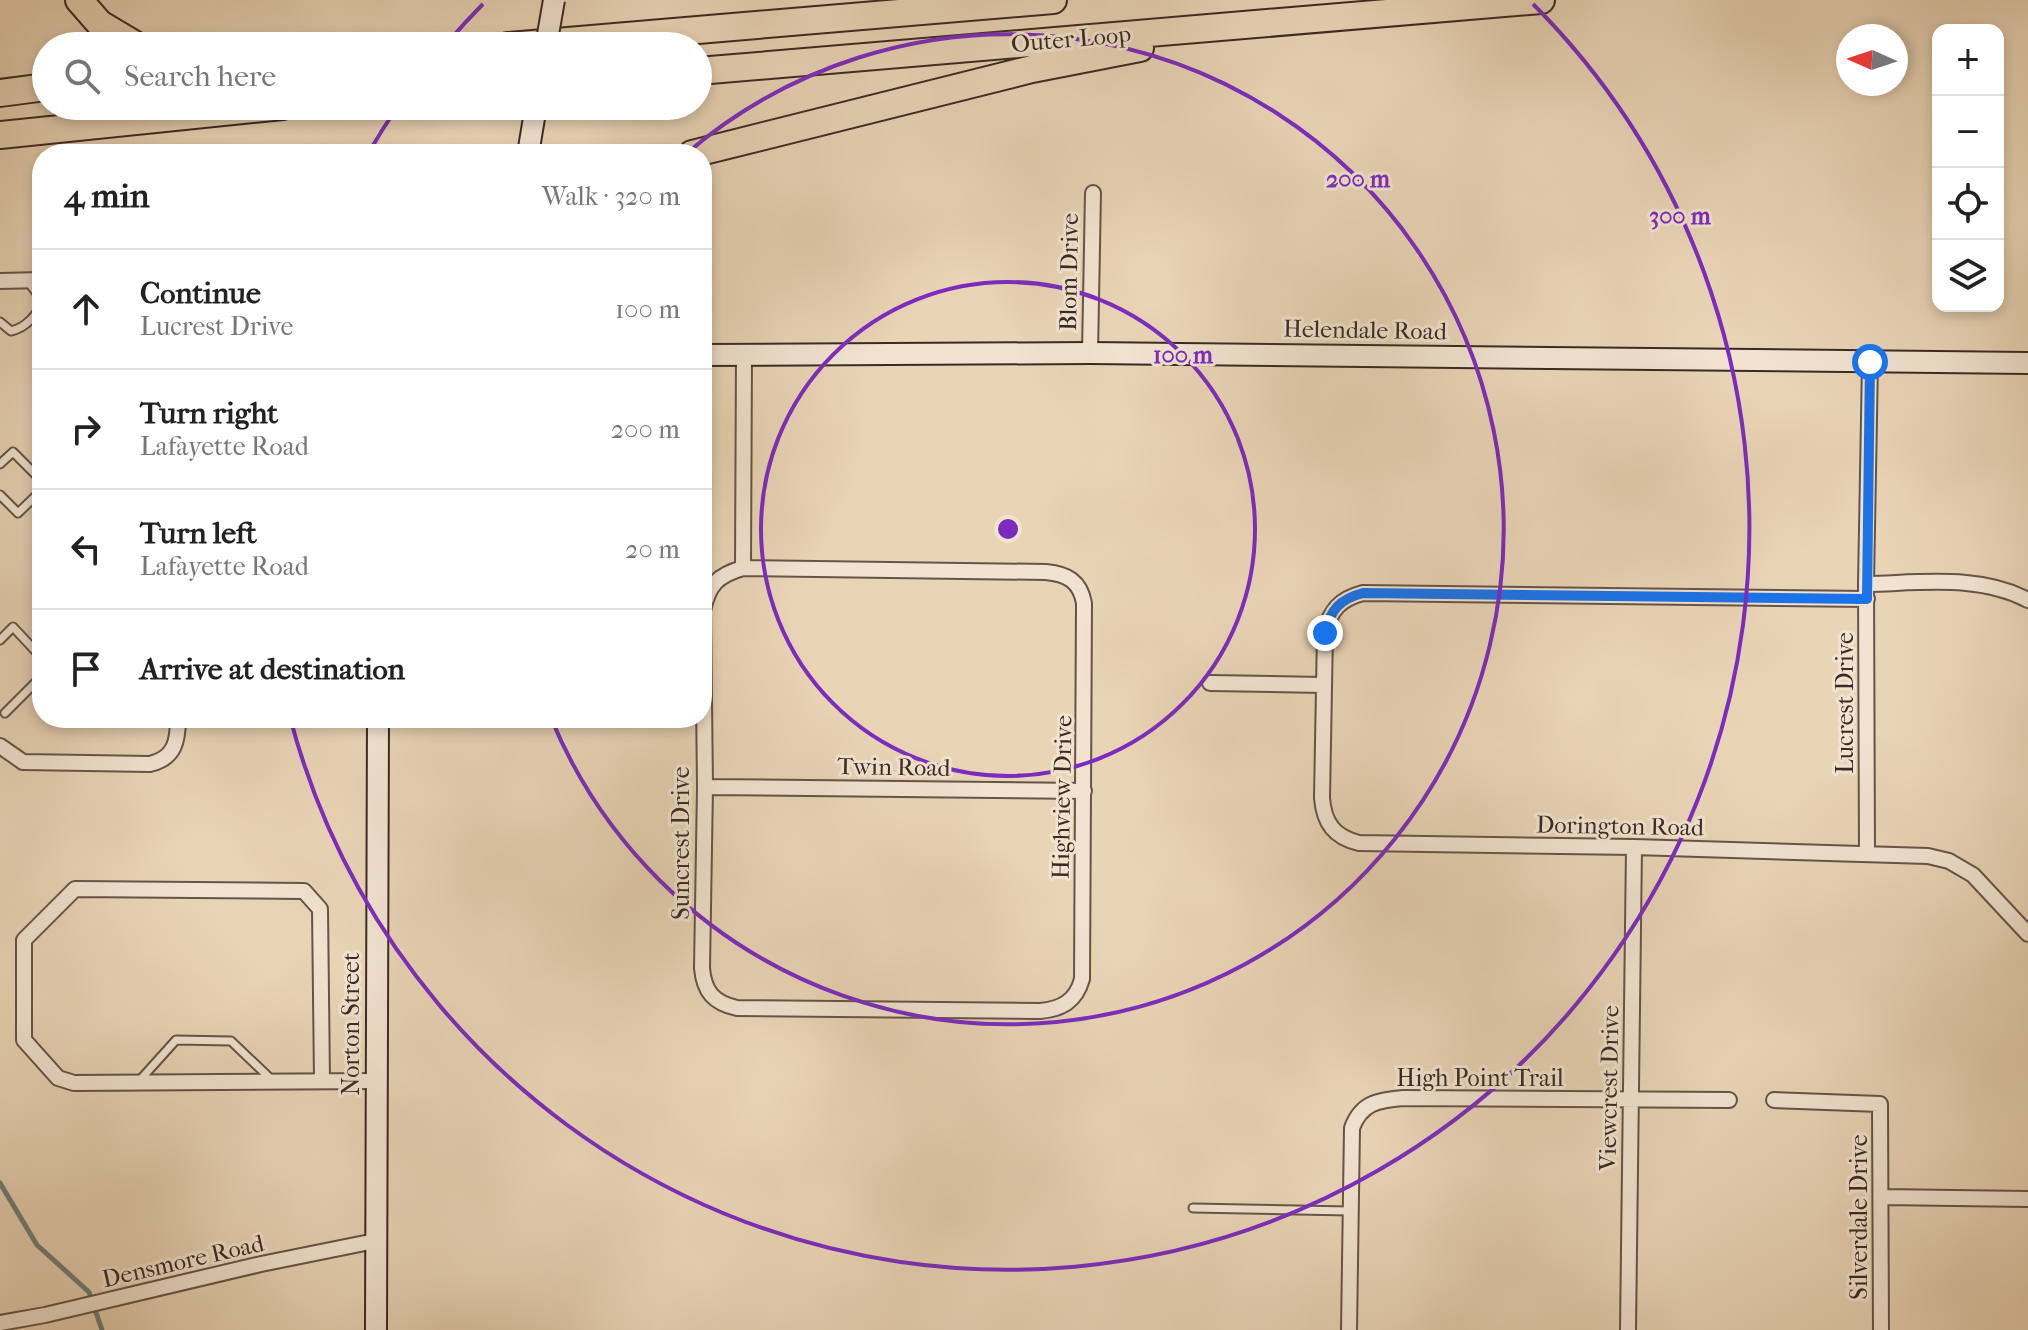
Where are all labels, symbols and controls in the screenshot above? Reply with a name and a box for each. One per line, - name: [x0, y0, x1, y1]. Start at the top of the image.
- street label: Outer Loop: [1010, 20, 1132, 58]
- north arrow: [1836, 24, 1908, 96]
- map controls: [1932, 24, 2004, 312]
- button: +: [1932, 24, 2004, 96]
- search box: [32, 32, 712, 120]
- icon: search: [60, 54, 104, 98]
- text: Search here: [124, 59, 276, 94]
- button: −: [1932, 96, 2004, 168]
- text: 200 m: [1326, 165, 1391, 193]
- button: locate: [1932, 168, 2004, 240]
- text: 4 min: [64, 176, 149, 216]
- text: Walk · 320 m: [542, 181, 680, 212]
- text: 300 m: [1649, 202, 1712, 230]
- street label: Blom Drive: [1054, 213, 1084, 331]
- button: layers: [1932, 240, 2004, 312]
- text: Continue: [140, 276, 261, 311]
- icon: ahead: [64, 287, 108, 331]
- text: 100 m: [615, 294, 680, 325]
- text: Lucrest Drive: [140, 311, 293, 342]
- street label: Helendale Road: [1283, 315, 1448, 345]
- text: 100 m: [1153, 341, 1214, 369]
- route start: [1852, 344, 1888, 380]
- text: Turn right: [140, 396, 278, 431]
- icon: right: [64, 407, 108, 451]
- text: 200 m: [611, 414, 680, 445]
- text: Lafayette Road: [140, 431, 309, 462]
- centre of rings: [994, 515, 1022, 543]
- text: Turn left: [140, 516, 257, 551]
- icon: left: [64, 527, 108, 571]
- text: 20 m: [625, 534, 680, 565]
- text: Lafayette Road: [140, 551, 309, 582]
- route end: [1307, 615, 1343, 651]
- street label: Lucrest Drive: [1831, 632, 1859, 774]
- icon: arrive: [64, 647, 108, 691]
- text: Arrive at destination: [140, 652, 405, 687]
- street label: Highview Drive: [1047, 715, 1077, 879]
- street label: Twin Road: [837, 752, 952, 782]
- street label: Suncrest Drive: [667, 766, 695, 920]
- street label: Dorington Road: [1536, 811, 1705, 841]
- street label: Norton Street: [337, 952, 365, 1096]
- street label: Viewcrest Drive: [1594, 1005, 1624, 1172]
- street label: High Point Trail: [1396, 1064, 1564, 1092]
- street label: Silverdale Drive: [1845, 1134, 1873, 1300]
- street label: Densmore Road: [99, 1229, 268, 1293]

